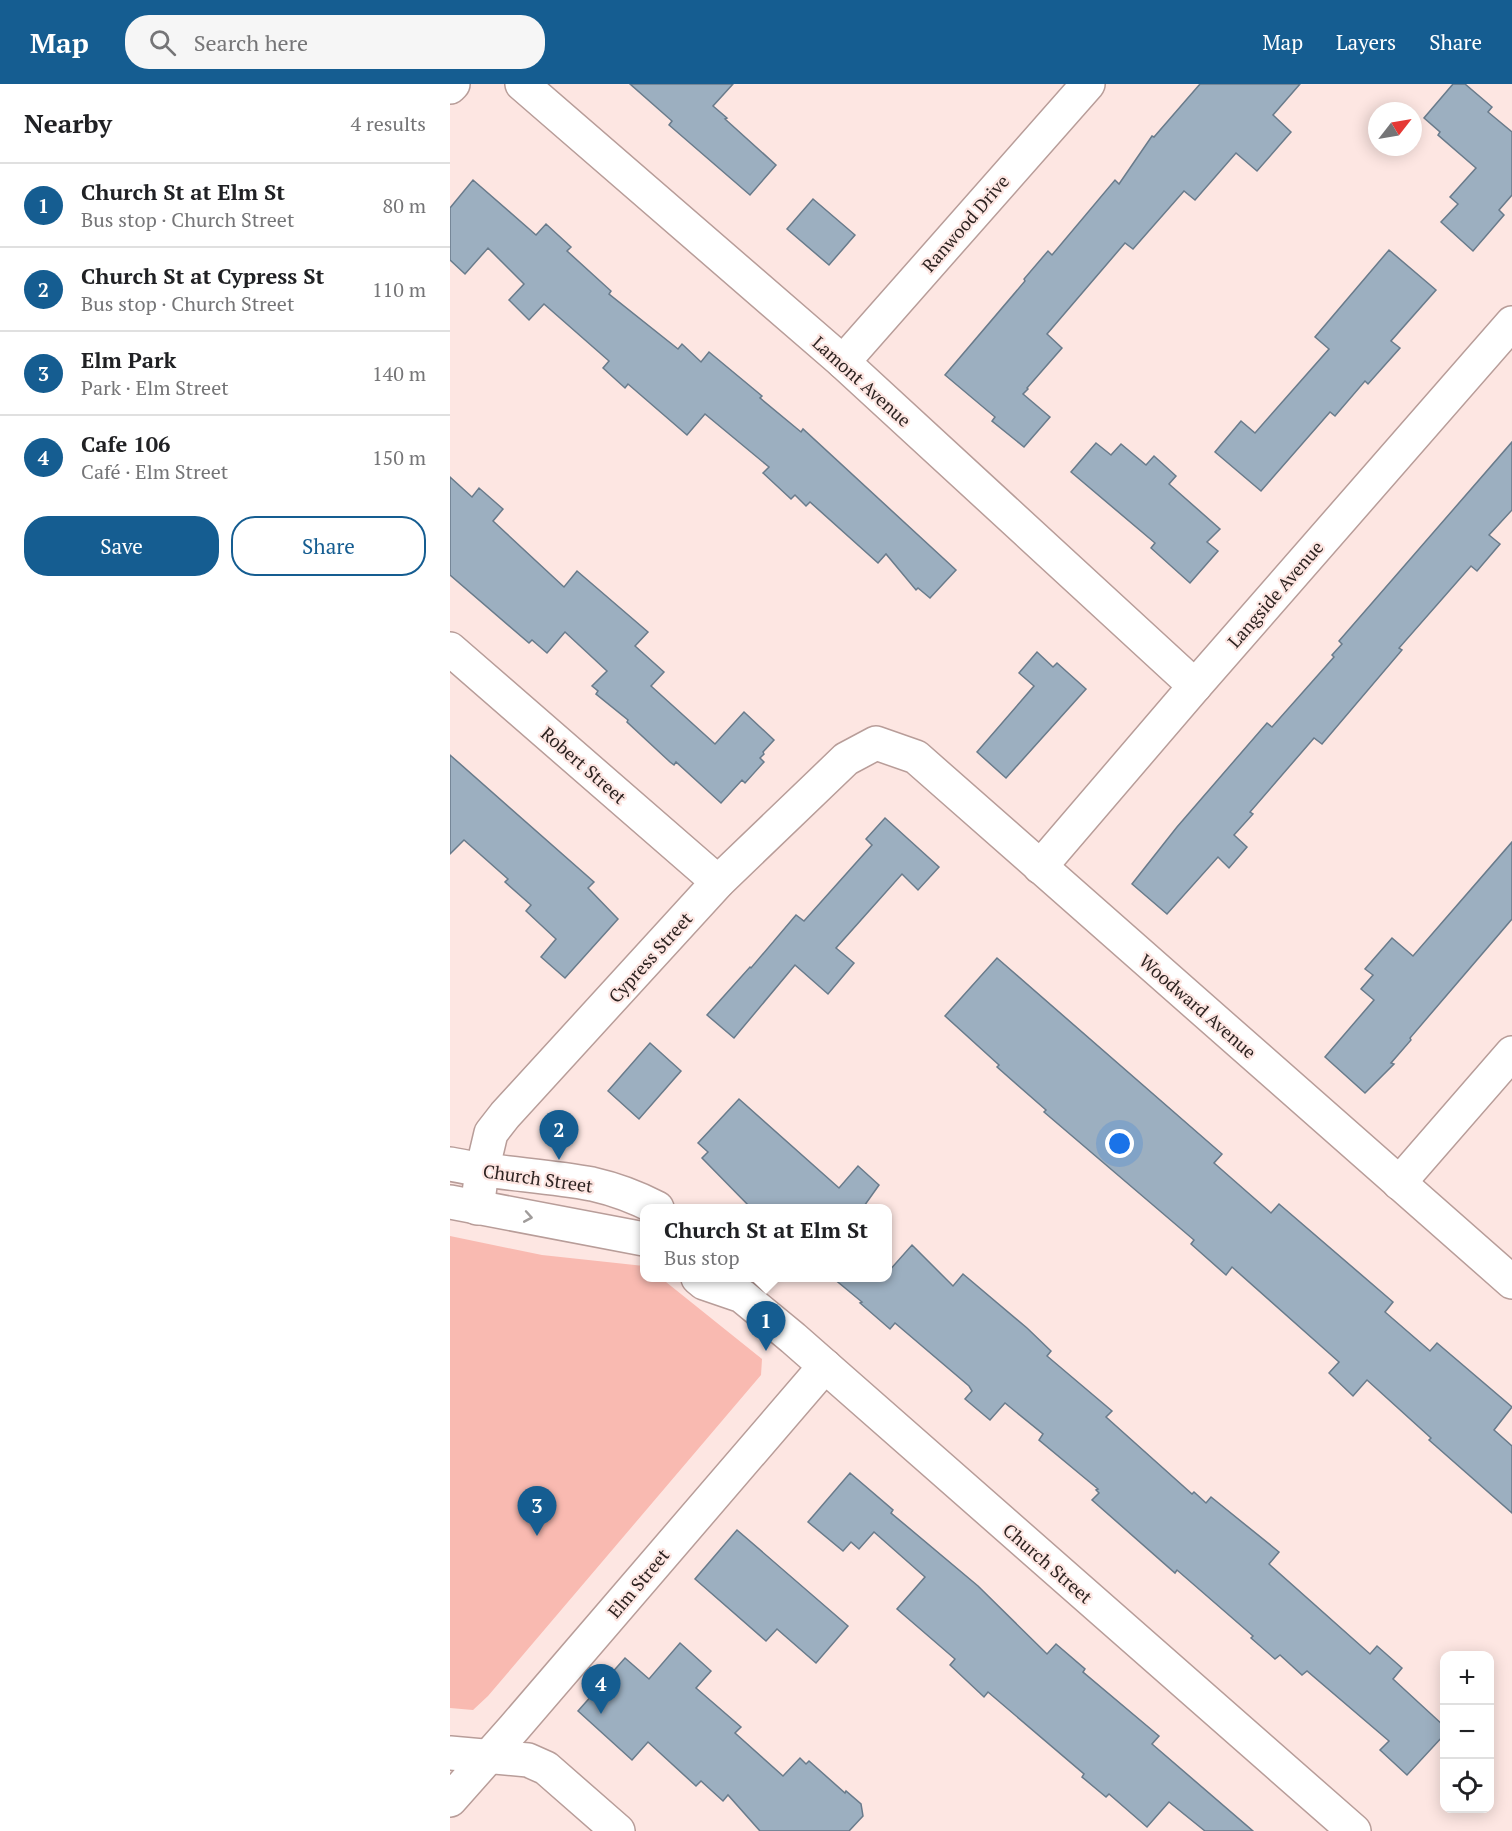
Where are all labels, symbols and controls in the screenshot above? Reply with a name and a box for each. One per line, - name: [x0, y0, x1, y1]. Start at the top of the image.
- search box: [125, 15, 545, 69]
- text: Map: [30, 24, 89, 61]
- icon: search: [146, 26, 179, 59]
- text: Search here: [194, 28, 308, 57]
- text: Map: [1262, 28, 1303, 56]
- text: Layers: [1336, 28, 1396, 56]
- text: Share: [1429, 28, 1482, 56]
- north arrow: [1368, 102, 1422, 156]
- text: Nearby: [24, 106, 112, 140]
- text: 4 results: [351, 110, 426, 137]
- street label: Ranwood Drive: [916, 169, 1014, 277]
- text: Church St at Elm St: [81, 177, 285, 206]
- text: 1: [38, 192, 49, 219]
- text: 80 m: [383, 192, 426, 219]
- text: Bus stop · Church Street: [81, 206, 294, 233]
- text: Church St at Cypress St: [81, 261, 324, 290]
- text: 2: [38, 276, 49, 303]
- text: 110 m: [372, 276, 426, 303]
- text: Bus stop · Church Street: [81, 290, 294, 317]
- street label: Lamont Avenue: [808, 330, 916, 432]
- text: Elm Park: [81, 345, 176, 374]
- text: 3: [38, 360, 49, 387]
- text: 140 m: [372, 360, 426, 387]
- text: Park · Elm Street: [81, 374, 229, 401]
- text: Cafe 106: [81, 429, 171, 458]
- text: 4: [38, 444, 49, 471]
- text: 150 m: [372, 444, 426, 471]
- text: Café · Elm Street: [81, 458, 228, 485]
- button: Save: [24, 516, 219, 576]
- button: Share: [231, 516, 426, 576]
- street label: Langside Avenue: [1222, 535, 1328, 653]
- street label: Robert Street: [536, 721, 632, 809]
- street label: Cypress Street: [603, 906, 697, 1008]
- street label: Woodward Avenue: [1134, 949, 1262, 1063]
- pin: 2: [540, 1110, 578, 1160]
- your location: [1105, 1129, 1134, 1158]
- street label: Church Street: [481, 1158, 595, 1198]
- popup: [640, 1204, 892, 1282]
- one-way arrow: [523, 1210, 533, 1223]
- text: Church St at Elm St: [664, 1215, 868, 1244]
- text: Bus stop: [664, 1244, 740, 1271]
- pin: 1: [746, 1302, 786, 1351]
- pin: 3: [518, 1486, 556, 1536]
- street label: Church Street: [998, 1518, 1098, 1609]
- street label: Elm Street: [602, 1543, 674, 1623]
- map controls: [1440, 1651, 1494, 1813]
- button: +: [1440, 1651, 1494, 1705]
- pin: 4: [582, 1664, 620, 1714]
- button: −: [1440, 1705, 1494, 1759]
- button: locate: [1440, 1759, 1494, 1813]

